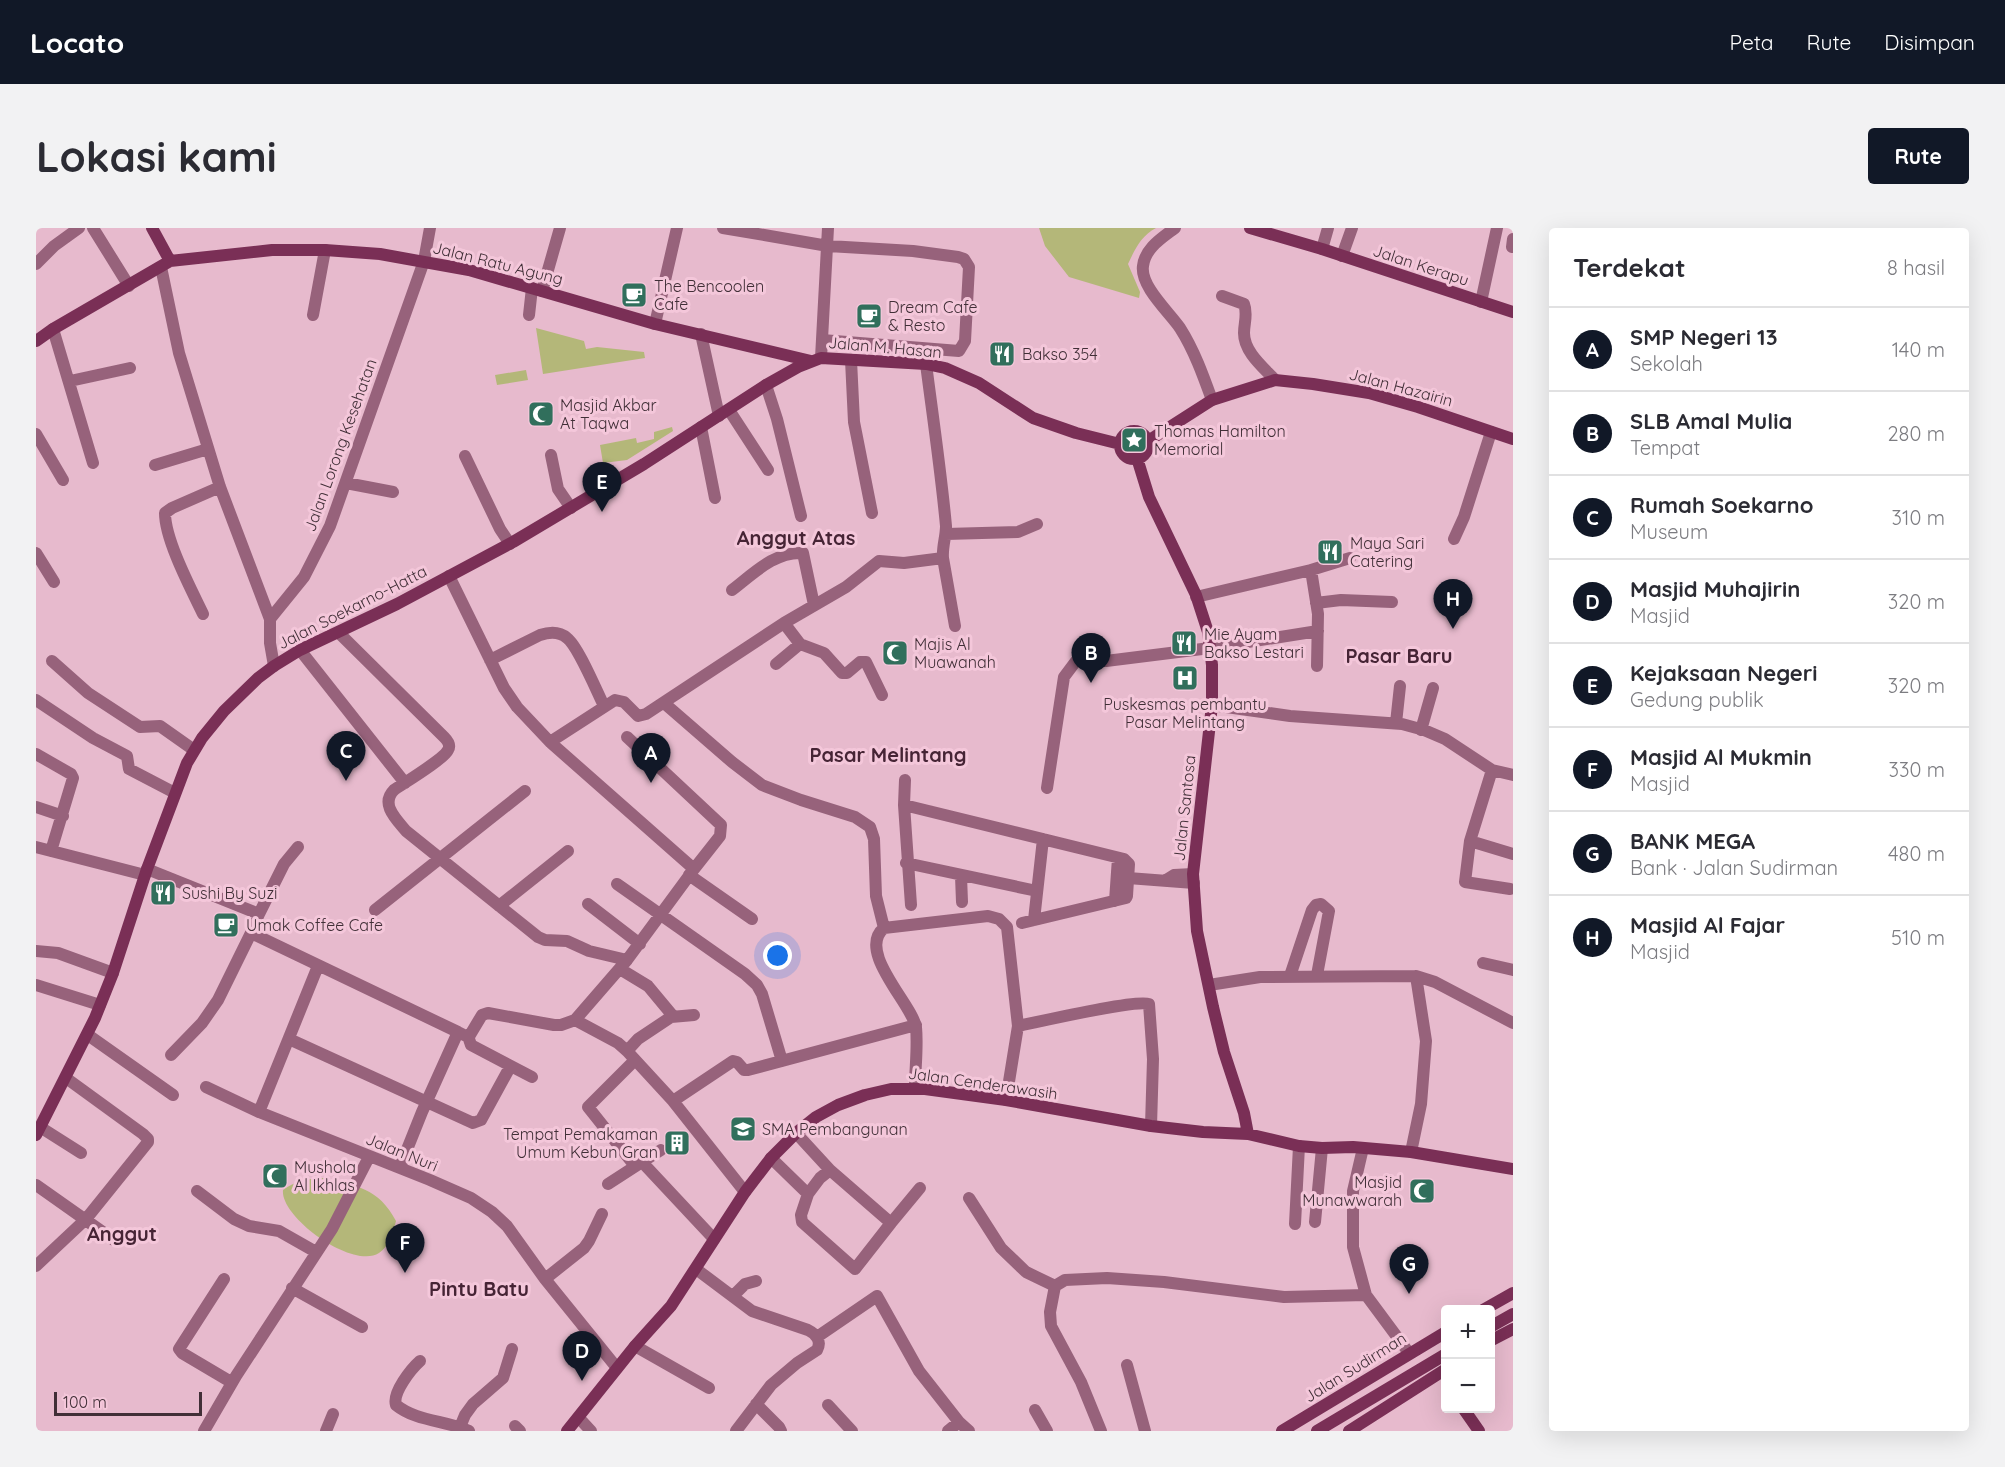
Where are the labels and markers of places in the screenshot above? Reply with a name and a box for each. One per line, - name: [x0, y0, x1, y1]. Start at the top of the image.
- place label: The Bencoolen Cafe: [654, 276, 764, 314]
- cafe icon: The Bencoolen Cafe: [619, 280, 649, 310]
- place label: Dream Cafe & Resto: [888, 297, 977, 335]
- cafe icon: Dream Cafe & Resto: [854, 301, 884, 331]
- restaurant icon: Bakso 354: [987, 339, 1017, 369]
- place label: Bakso 354: [1022, 344, 1098, 364]
- place label: Masjid Akbar At Taqwa: [560, 395, 657, 433]
- mosque icon: Masjid Akbar At Taqwa: [526, 399, 556, 429]
- place label: Thomas Hamilton Memorial: [1154, 421, 1286, 459]
- place icon: Thomas Hamilton Memorial: [1119, 425, 1149, 455]
- pin: E: [582, 462, 622, 512]
- place label: Maya Sari Catering: [1350, 533, 1424, 571]
- restaurant icon: Maya Sari Catering: [1315, 537, 1345, 567]
- pin: H: [1434, 580, 1472, 629]
- place label: Mie Ayam Bakso Lestari: [1204, 624, 1304, 662]
- restaurant icon: Mie Ayam Bakso Lestari: [1169, 628, 1199, 658]
- place label: Majis Al Muawanah: [914, 634, 996, 672]
- pin: B: [1072, 634, 1110, 683]
- mosque icon: Majis Al Muawanah: [880, 638, 910, 668]
- hospital icon: Puskesmas pembantu Pasar Melintang: [1170, 663, 1200, 693]
- place label: Puskesmas pembantu Pasar Melintang: [1103, 694, 1267, 732]
- pin: C: [326, 732, 366, 781]
- pin: A: [632, 734, 670, 783]
- restaurant icon: Sushi By Suzi: [148, 878, 178, 908]
- place label: Sushi By Suzi: [182, 883, 278, 903]
- cafe icon: Umak Coffee Cafe: [211, 910, 241, 940]
- place label: Umak Coffee Cafe: [246, 915, 383, 935]
- school or university icon: SMA Pembangunan: [728, 1114, 758, 1144]
- place label: SMA Pembangunan: [762, 1119, 908, 1139]
- place label: Tempat Pemakaman Umum Kebun Gran: [503, 1124, 658, 1162]
- building icon: Tempat Pemakaman Umum Kebun Gran: [662, 1128, 692, 1158]
- place label: Mushola Al Ikhlas: [294, 1157, 356, 1195]
- mosque icon: Mushola Al Ikhlas: [260, 1161, 290, 1191]
- place label: Masjid Munawwarah: [1302, 1172, 1402, 1210]
- mosque icon: Masjid Munawwarah: [1407, 1176, 1437, 1206]
- pin: F: [386, 1224, 424, 1273]
- pin: G: [1390, 1244, 1428, 1294]
- pin: D: [562, 1332, 602, 1381]

